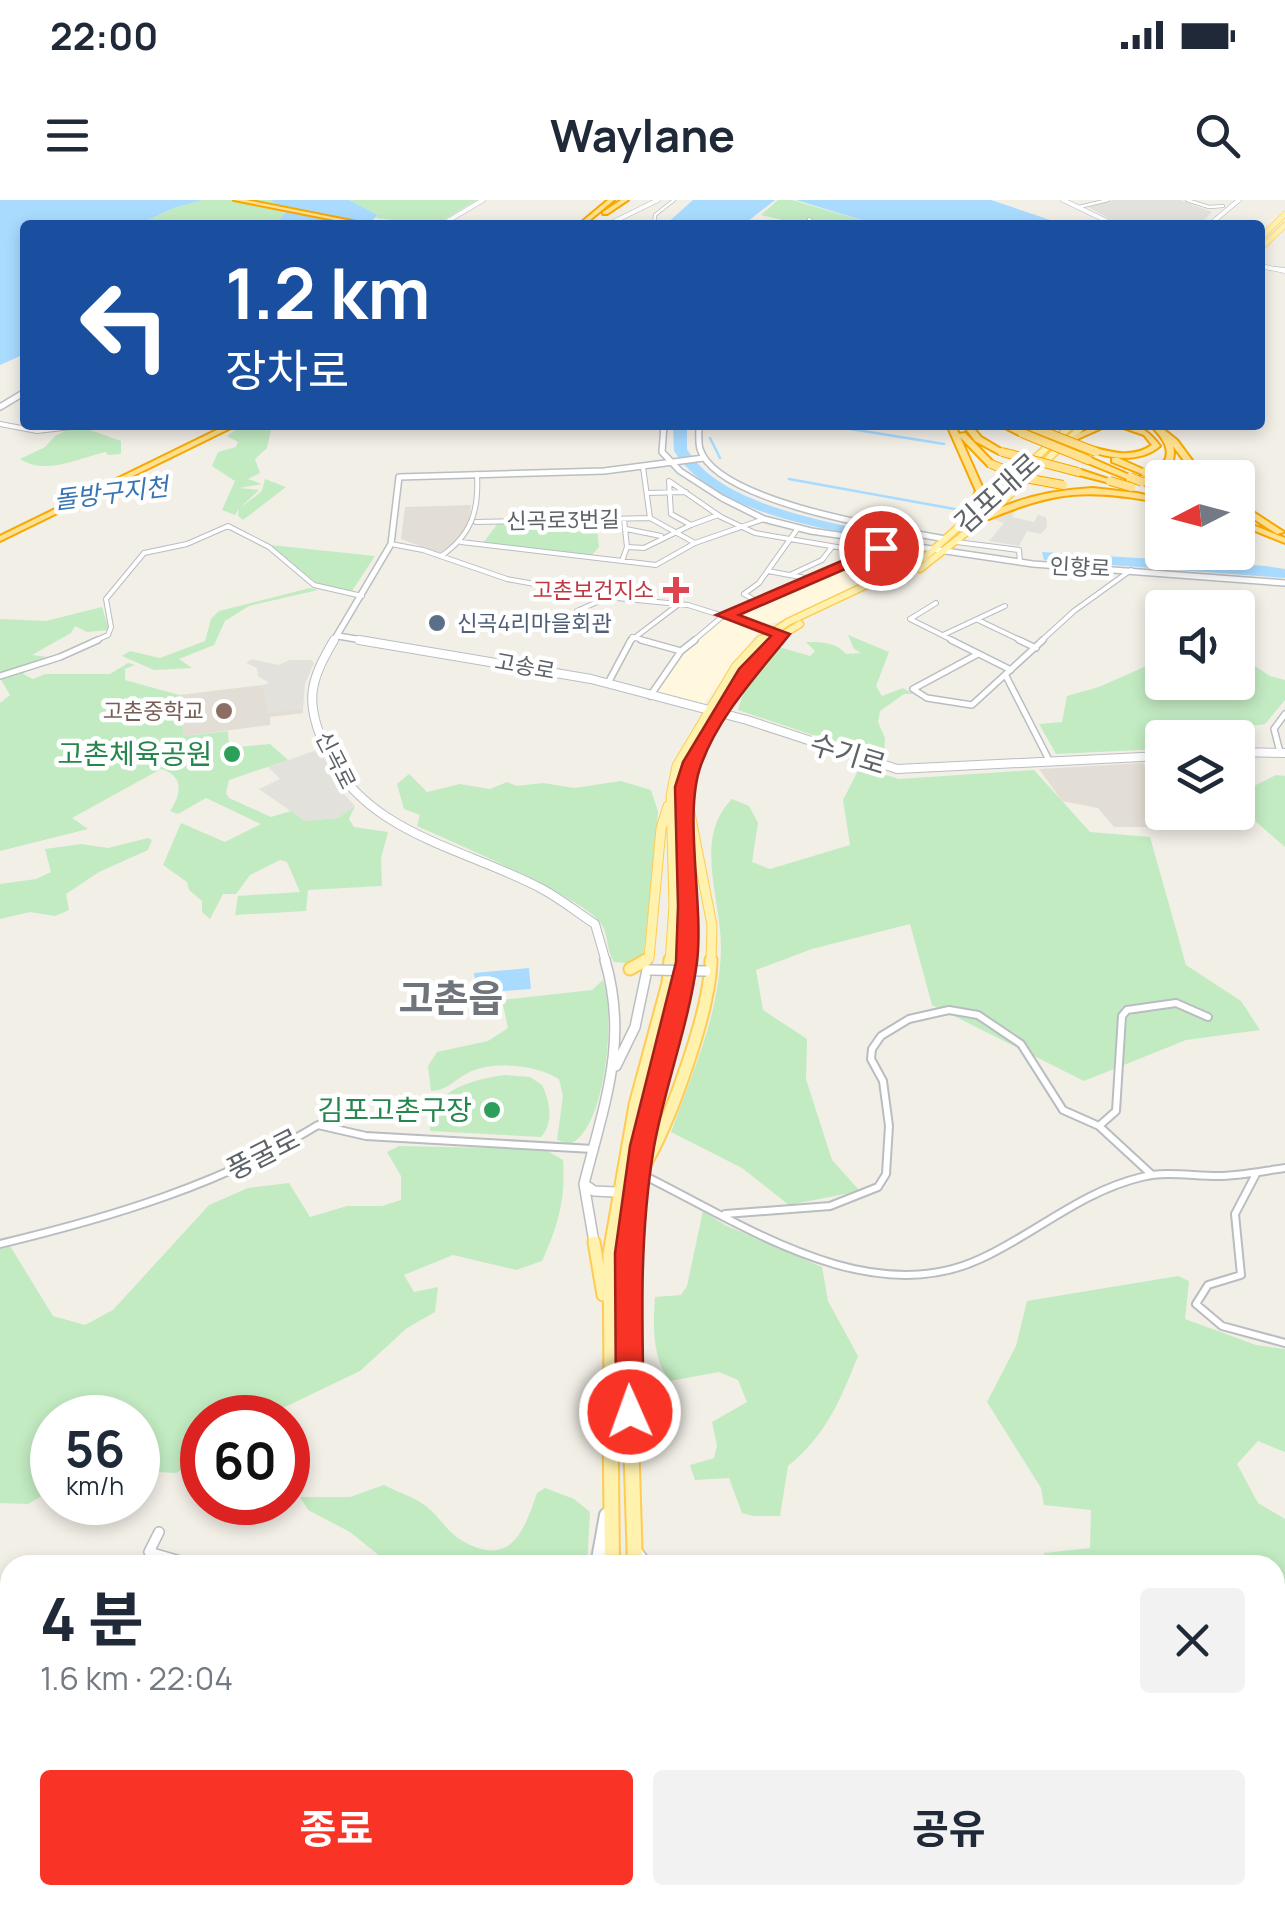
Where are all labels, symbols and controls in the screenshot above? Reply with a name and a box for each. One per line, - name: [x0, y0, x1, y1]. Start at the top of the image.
- text: 22:00: [50, 9, 158, 61]
- text: Waylane: [550, 104, 735, 166]
- icon: menu: [40, 108, 95, 163]
- icon: search: [1190, 108, 1245, 163]
- text: 1.2 km: [225, 244, 430, 340]
- icon: left: [60, 260, 190, 390]
- text: 장차로: [225, 339, 349, 401]
- street label: 김포대로: [945, 444, 1047, 541]
- north arrow: [1145, 460, 1255, 570]
- map controls: [1145, 460, 1255, 830]
- water label: 돌방구지천: [52, 468, 173, 517]
- street label: 신곡로3번길: [506, 504, 620, 536]
- pin: [839, 506, 924, 591]
- icon: arrive: [854, 521, 909, 576]
- street label: 인향로: [1049, 550, 1111, 584]
- place label: 고촌보건지소: [533, 575, 654, 605]
- marker: 고촌보건지소: [663, 577, 689, 603]
- button: sound: [1145, 590, 1255, 700]
- place label: 신곡4리마을회관: [457, 608, 612, 638]
- marker: 신곡4리마을회관: [426, 612, 448, 634]
- street label: 고송로: [492, 646, 558, 686]
- place label: 고촌중학교: [103, 696, 204, 726]
- marker: 고촌중학교: [213, 700, 235, 722]
- button: layers: [1145, 720, 1255, 830]
- street label: 수기로: [806, 724, 891, 783]
- street label: 신곡로: [309, 726, 363, 794]
- place label: 고촌체육공원: [57, 734, 212, 772]
- marker: 고촌체육공원: [221, 743, 243, 765]
- district label: 고촌읍: [399, 971, 503, 1023]
- place label: 김포고촌구장: [317, 1090, 472, 1128]
- marker: 김포고촌구장: [481, 1099, 503, 1121]
- street label: 풍굴로: [219, 1119, 306, 1188]
- position arrow: [578, 1360, 682, 1464]
- speed limit sign: 60: [180, 1395, 310, 1525]
- text: 56: [65, 1414, 125, 1482]
- text: km/h: [66, 1468, 124, 1503]
- text: 4 분: [40, 1577, 144, 1659]
- button: close: [1140, 1588, 1245, 1693]
- text: 1.6 km · 22:04: [40, 1656, 233, 1700]
- button: 종료: [40, 1770, 633, 1885]
- button: 공유: [653, 1770, 1245, 1885]

